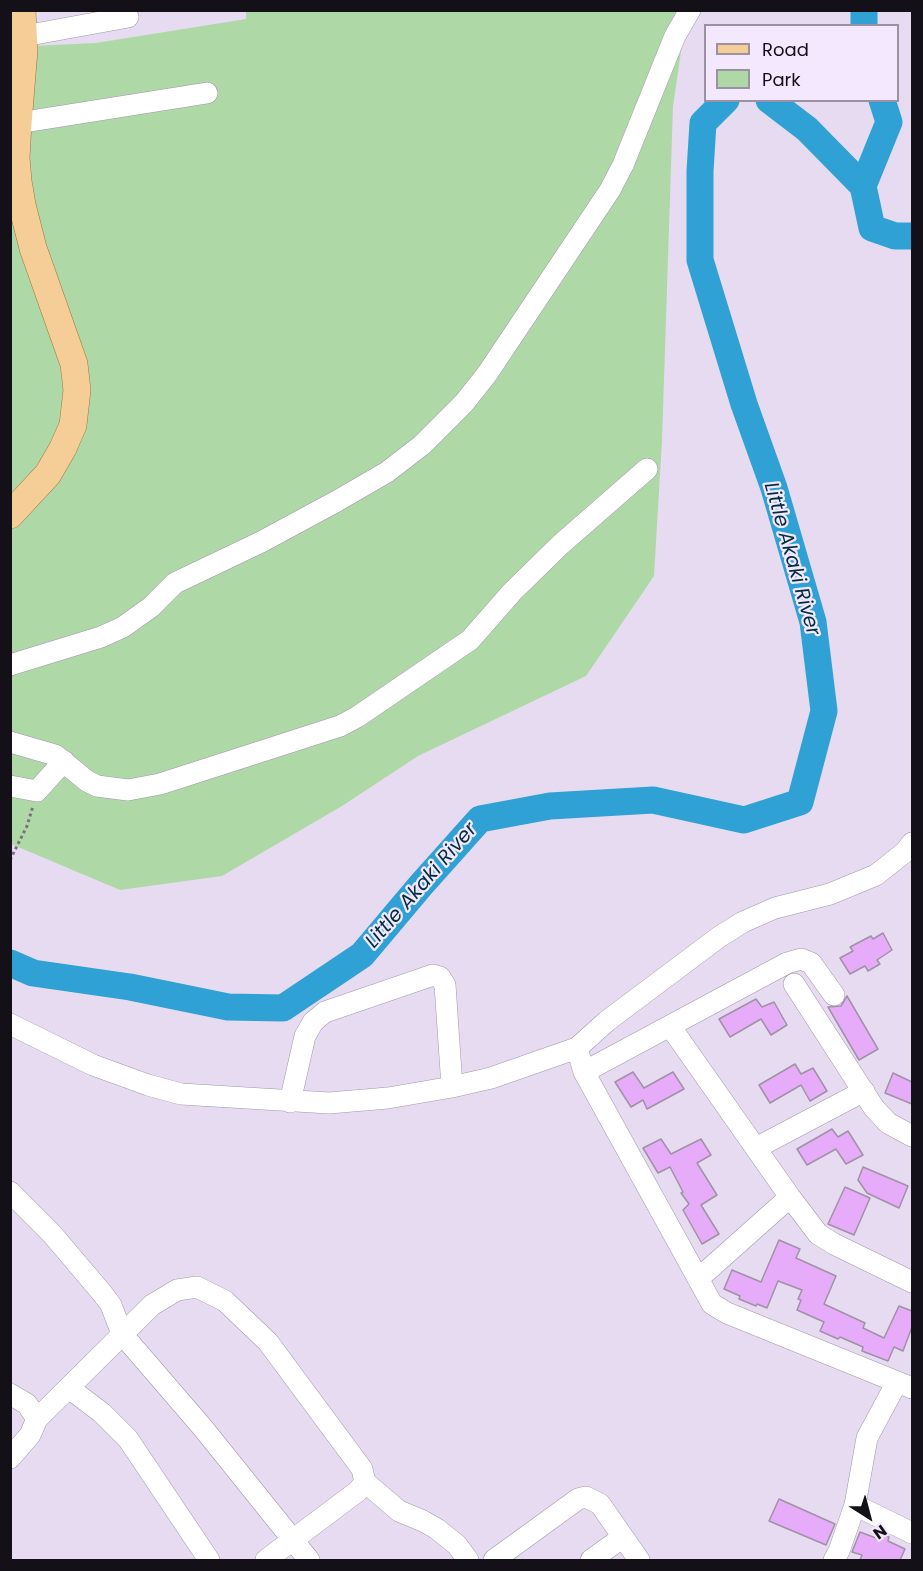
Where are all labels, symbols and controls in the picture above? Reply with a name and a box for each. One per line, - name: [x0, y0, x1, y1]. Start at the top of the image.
- legend: [704, 24, 899, 102]
- text: Road: [762, 37, 809, 62]
- text: Park: [762, 67, 801, 92]
- water label: Little Akaki River: [758, 480, 824, 638]
- water label: Little Akaki River: [361, 818, 483, 954]
- north arrow: [839, 1487, 899, 1547]
- text: N: [868, 1519, 892, 1545]

